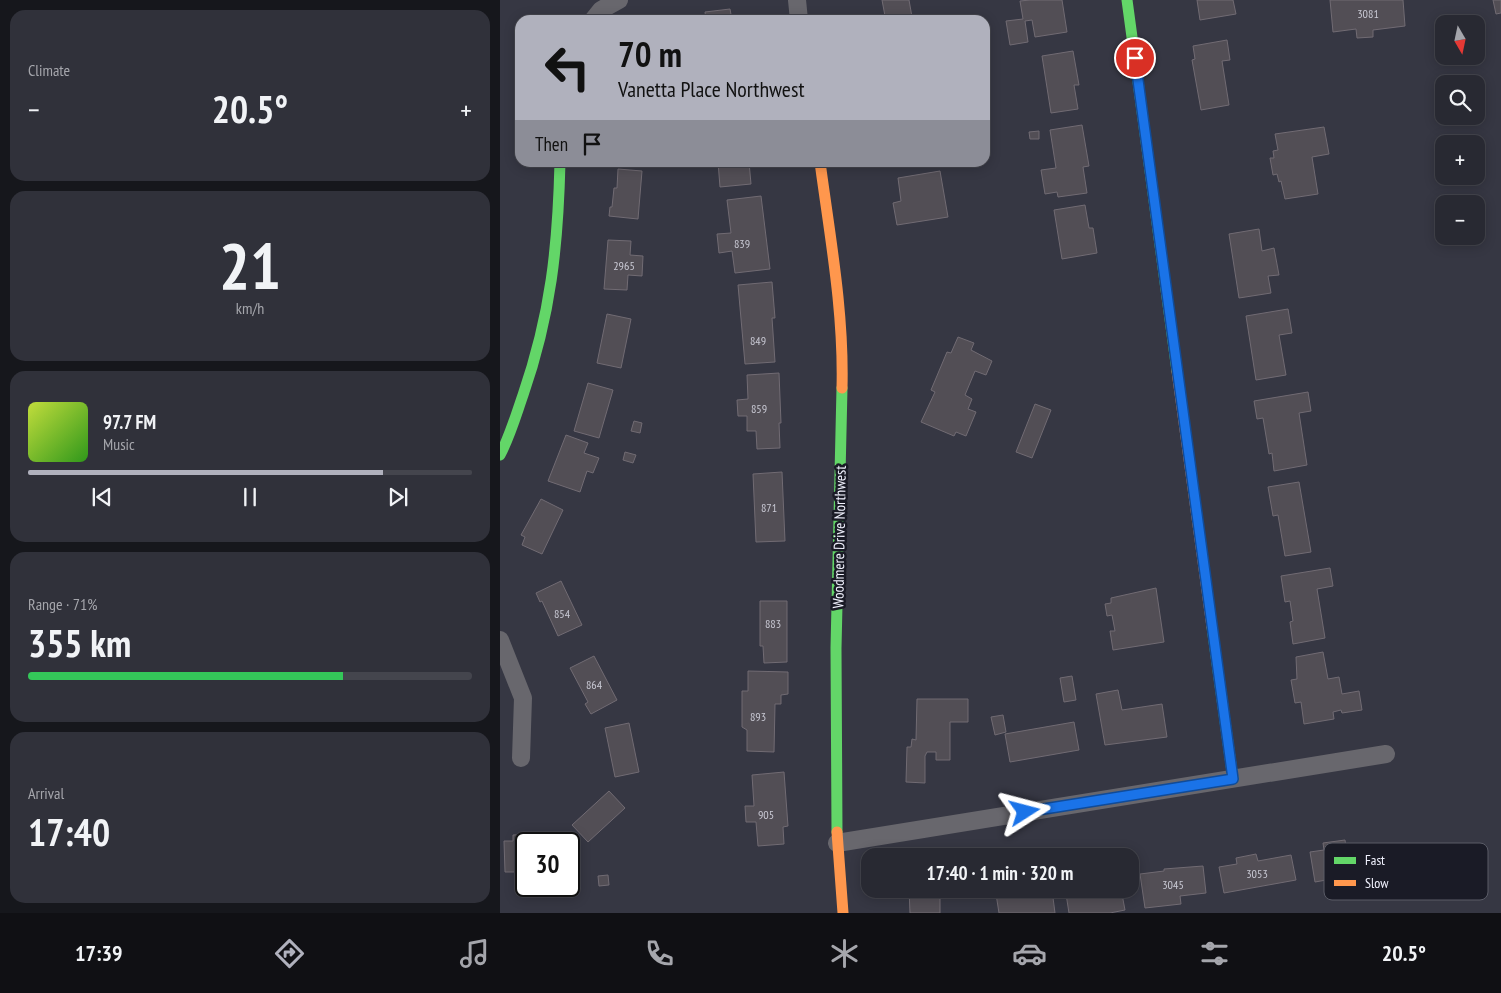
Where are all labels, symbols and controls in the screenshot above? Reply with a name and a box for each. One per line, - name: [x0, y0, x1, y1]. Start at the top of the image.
- house number: 3081: [1357, 6, 1379, 21]
- north arrow: [1435, 15, 1485, 65]
- map controls: [1435, 15, 1485, 245]
- text: 70 m: [618, 31, 682, 77]
- icon: left: [535, 35, 600, 100]
- pin: [1114, 37, 1156, 79]
- icon: arrive: [1121, 44, 1149, 72]
- text: Climate: [28, 60, 70, 80]
- text: Vanetta Place Northwest: [618, 75, 804, 103]
- button: search: [1435, 75, 1485, 125]
- text: 20.5°: [212, 84, 288, 133]
- text: −: [28, 91, 40, 128]
- text: +: [460, 91, 472, 128]
- icon: arrive: [578, 130, 606, 158]
- text: Then: [535, 132, 568, 156]
- button: +: [1435, 135, 1485, 185]
- button: −: [1435, 195, 1485, 245]
- text: 21: [219, 223, 281, 307]
- house number: 839: [734, 236, 750, 251]
- house number: 2965: [613, 258, 635, 273]
- text: km/h: [236, 298, 264, 318]
- house number: 849: [750, 333, 766, 348]
- house number: 859: [751, 401, 767, 416]
- text: 97.7 FM: [103, 410, 156, 434]
- text: Music: [103, 434, 135, 454]
- street label: Woodmere Drive Northwest: [828, 465, 850, 609]
- icon: previous: [88, 483, 116, 511]
- icon: pause: [236, 483, 264, 511]
- icon: next: [384, 483, 412, 511]
- house number: 871: [761, 500, 777, 515]
- text: Range · 71%: [28, 594, 97, 614]
- house number: 854: [554, 606, 571, 621]
- house number: 883: [765, 616, 781, 631]
- text: 355 km: [28, 618, 131, 667]
- house number: 864: [586, 677, 603, 692]
- house number: 893: [750, 709, 766, 724]
- text: Arrival: [28, 783, 64, 803]
- position arrow: [998, 785, 1050, 837]
- text: 17:40: [28, 807, 110, 856]
- house number: 905: [758, 807, 774, 822]
- speed limit sign: 30: [515, 832, 580, 897]
- legend: [1324, 843, 1488, 900]
- text: Fast: [1365, 851, 1385, 869]
- text: 17:40 · 1 min · 320 m: [927, 861, 1073, 885]
- house number: 3053: [1246, 866, 1268, 881]
- text: Slow: [1365, 874, 1389, 892]
- house number: 3045: [1162, 877, 1184, 892]
- icon: directions: [272, 936, 307, 971]
- icon: music: [457, 936, 492, 971]
- icon: phone: [642, 936, 677, 971]
- icon: climate: [827, 936, 862, 971]
- icon: car: [1012, 936, 1047, 971]
- icon: filters: [1197, 936, 1232, 971]
- text: 17:39: [75, 939, 123, 967]
- text: 20.5°: [1382, 939, 1426, 967]

